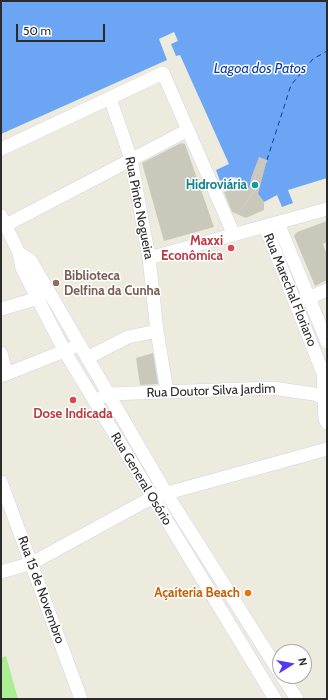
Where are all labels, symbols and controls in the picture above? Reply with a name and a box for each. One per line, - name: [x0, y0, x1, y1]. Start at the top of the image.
- scale bar: [18, 16, 107, 42]
- text: 50 m: [23, 23, 51, 38]
- water label: Lagoa dos Patos: [214, 61, 306, 77]
- street label: Rua Pinto Nogueira: [121, 155, 157, 261]
- place label: Hidroviária: [186, 177, 247, 193]
- marker: Hidroviária: [250, 180, 260, 190]
- street label: Rua Marechal Floriano: [260, 231, 320, 349]
- place label: Maxxi Econômica: [161, 233, 223, 264]
- marker: Maxxi Econômica: [226, 243, 236, 253]
- place label: Biblioteca Delfina da Cunha: [64, 268, 160, 299]
- marker: Biblioteca Delfina da Cunha: [51, 278, 61, 288]
- street label: Rua Doutor Silva Jardim: [146, 381, 276, 401]
- marker: Dose Indicada: [68, 395, 78, 405]
- place label: Dose Indicada: [33, 406, 113, 422]
- street label: Rua General Osório: [107, 430, 175, 528]
- street label: Rua 15 de Novembro: [14, 534, 68, 646]
- place label: Açaíteria Beach: [154, 585, 240, 601]
- marker: Açaíteria Beach: [243, 588, 253, 598]
- north arrow: [272, 644, 312, 684]
- text: N: [295, 657, 310, 667]

